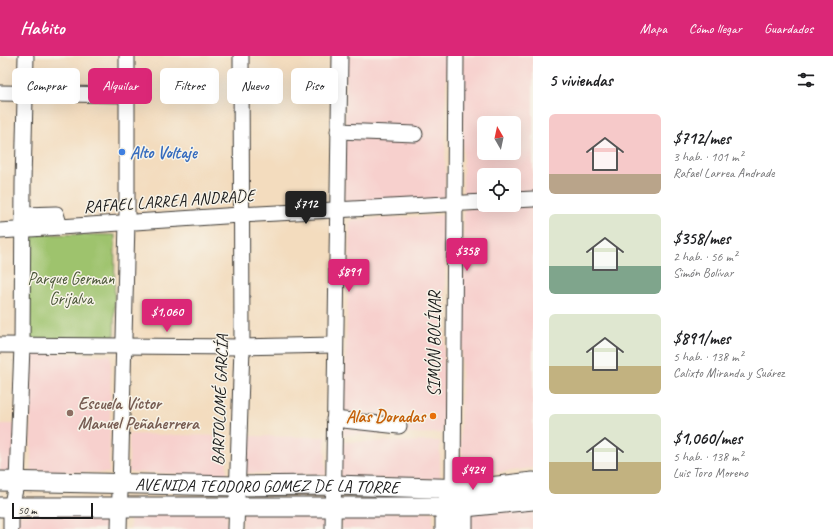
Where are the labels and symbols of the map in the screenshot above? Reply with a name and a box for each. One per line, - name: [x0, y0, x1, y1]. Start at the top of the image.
- north arrow: [477, 116, 521, 160]
- place label: Alto Voltaje: [130, 142, 199, 163]
- marker: Alto Voltaje: [117, 147, 127, 157]
- street label: RAFAEL LARREA ANDRADE: [83, 184, 258, 217]
- pin: $712: [282, 191, 330, 225]
- pin: $358: [443, 238, 491, 272]
- pin: $891: [325, 259, 373, 293]
- park label: Parque German Grijalva: [27, 268, 115, 309]
- street label: SIMÓN BOLÍVAR: [423, 290, 445, 397]
- pin: $1,060: [134, 299, 200, 333]
- street label: BARTOLOMÉ GARCÍA: [206, 333, 233, 466]
- place label: Escuela Víctor Manuel Peñaherrera: [78, 393, 200, 434]
- place label: Alas Doradas: [346, 406, 427, 427]
- marker: Escuela Víctor Manuel Peñaherrera: [65, 408, 75, 418]
- marker: Alas Doradas: [428, 411, 438, 421]
- pin: $424: [449, 457, 497, 491]
- street label: AVENIDA TEODORO GOMEZ DE LA TORRE: [135, 473, 402, 497]
- scale bar: [12, 501, 93, 520]

